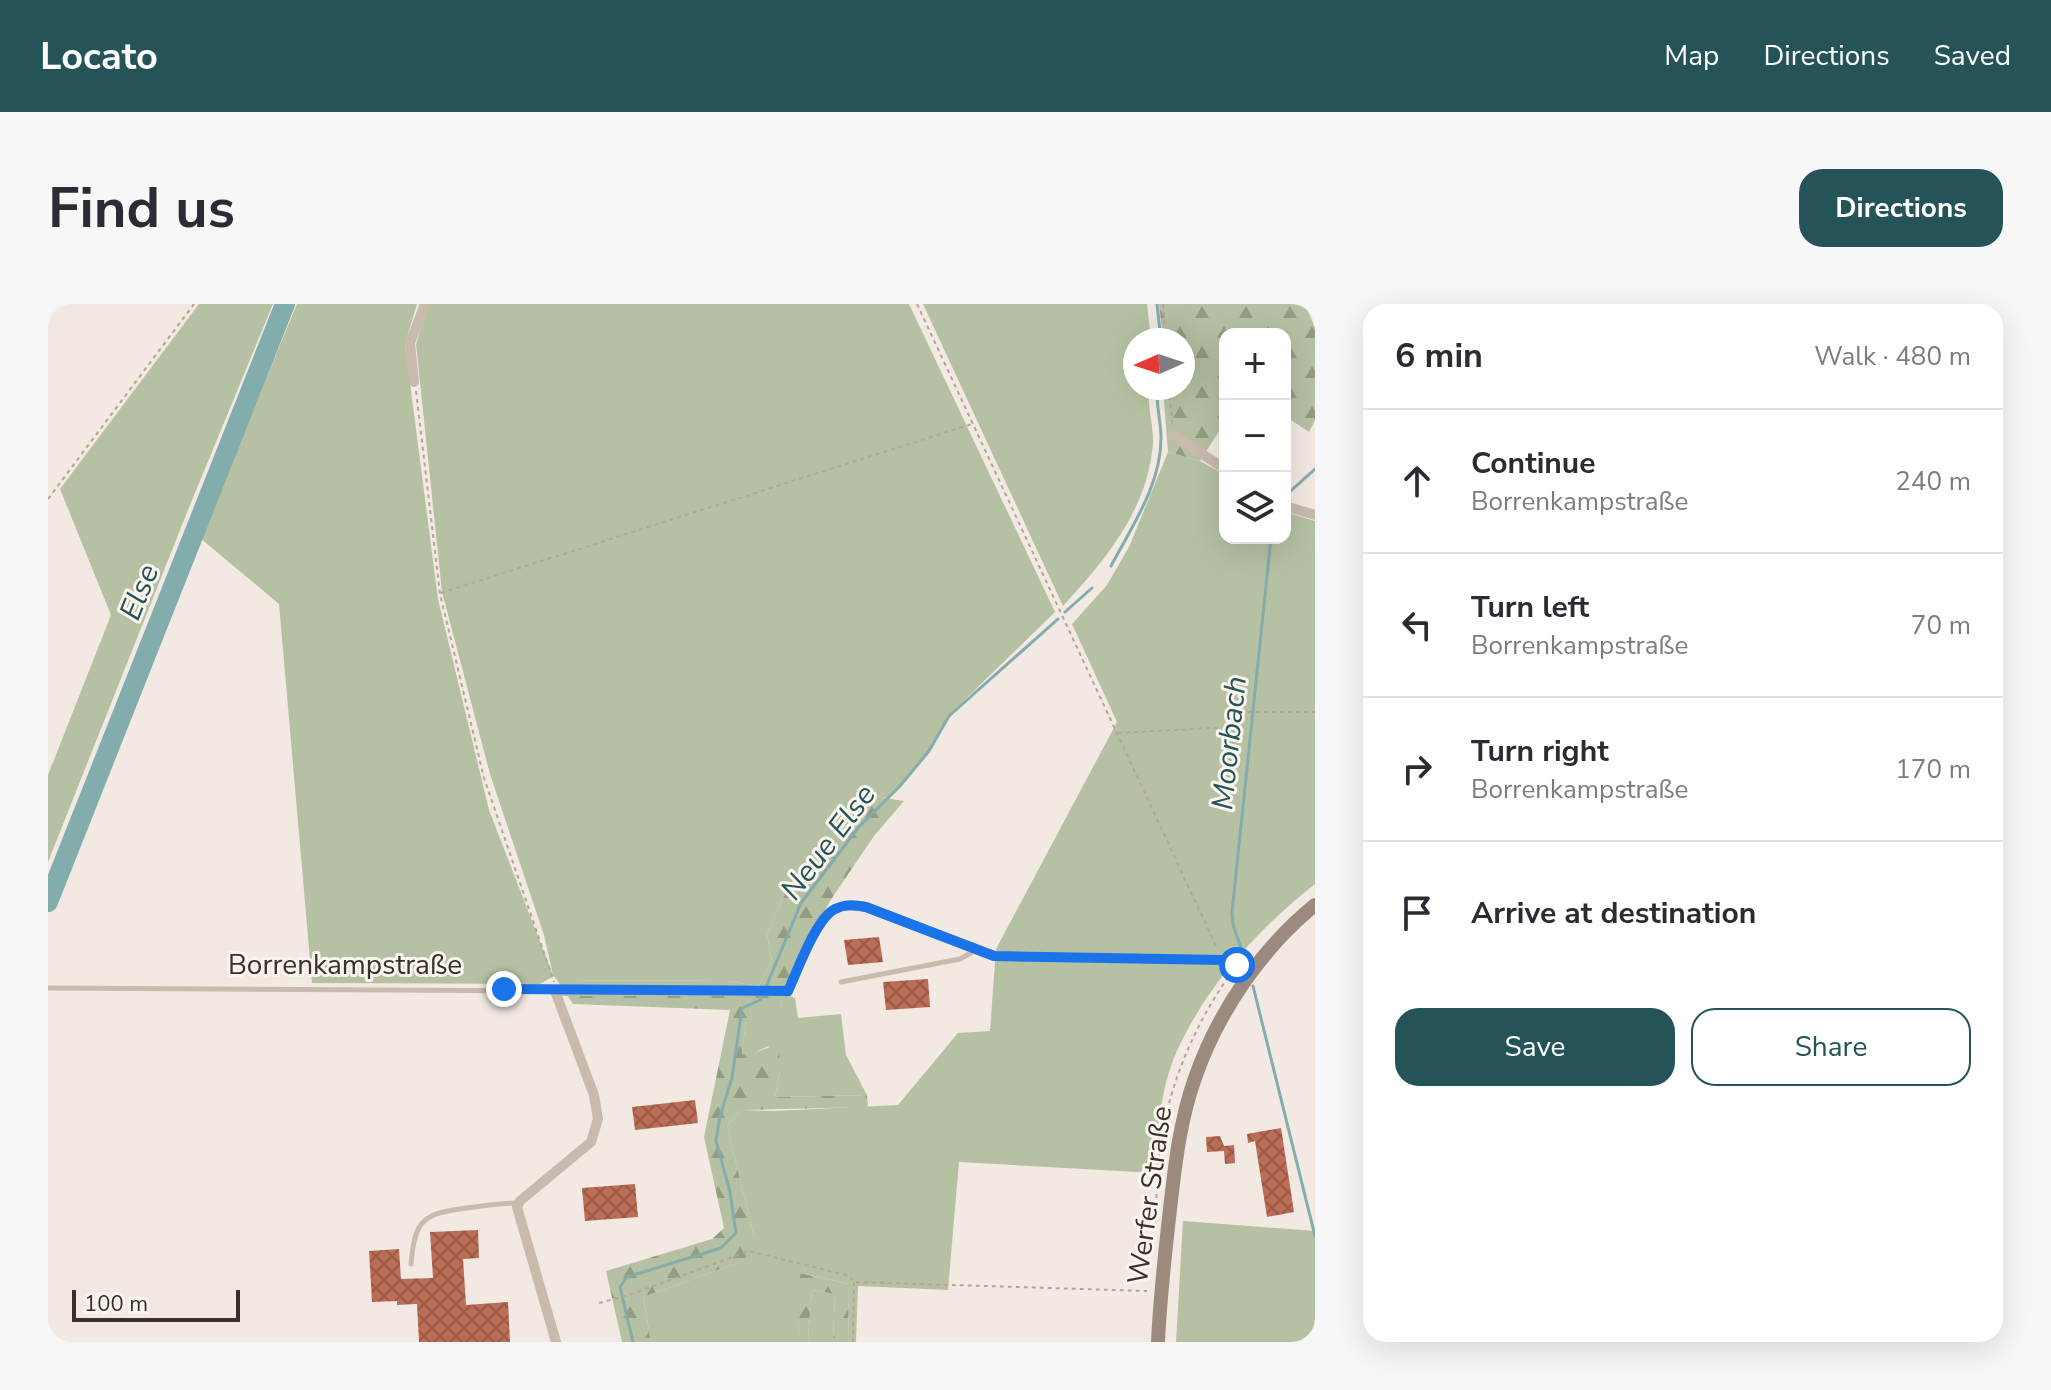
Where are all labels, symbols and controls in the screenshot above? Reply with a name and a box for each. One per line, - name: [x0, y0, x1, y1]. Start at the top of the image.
- text: Locato: [40, 31, 158, 82]
- text: Map: [1664, 37, 1719, 75]
- text: Directions: [1763, 37, 1890, 75]
- text: Saved: [1934, 37, 2011, 75]
- button: Directions: [1799, 169, 2003, 247]
- text: Find us: [48, 170, 235, 247]
- north arrow: [1123, 328, 1195, 400]
- map controls: [1219, 328, 1291, 544]
- button: +: [1219, 328, 1291, 400]
- text: 6 min: [1395, 333, 1483, 379]
- text: Walk · 480 m: [1814, 339, 1971, 374]
- button: −: [1219, 400, 1291, 472]
- text: Continue: [1471, 443, 1596, 484]
- icon: ahead: [1395, 459, 1439, 503]
- text: 240 m: [1895, 464, 1971, 499]
- button: layers: [1219, 472, 1291, 544]
- text: Borrenkampstraße: [1471, 484, 1688, 519]
- water label: Else: [110, 558, 169, 626]
- text: Turn left: [1471, 587, 1589, 628]
- icon: left: [1395, 603, 1439, 647]
- text: 70 m: [1911, 608, 1971, 643]
- text: Borrenkampstraße: [1471, 628, 1688, 663]
- water label: Moorbach: [1202, 674, 1257, 812]
- text: Turn right: [1471, 731, 1609, 772]
- icon: right: [1395, 747, 1439, 791]
- text: 170 m: [1895, 752, 1971, 787]
- text: Borrenkampstraße: [1471, 772, 1688, 807]
- water label: Neue Else: [771, 776, 885, 909]
- icon: arrive: [1395, 891, 1439, 935]
- text: Arrive at destination: [1471, 893, 1756, 934]
- street label: Borrenkampstraße: [228, 946, 462, 984]
- route start: [1219, 947, 1255, 983]
- route end: [486, 971, 522, 1007]
- button: Save: [1395, 1008, 1675, 1086]
- button: Share: [1691, 1008, 1971, 1086]
- street label: Werfer Straße: [1119, 1104, 1181, 1287]
- scale bar: [72, 1286, 240, 1322]
- text: 100 m: [84, 1289, 148, 1319]

